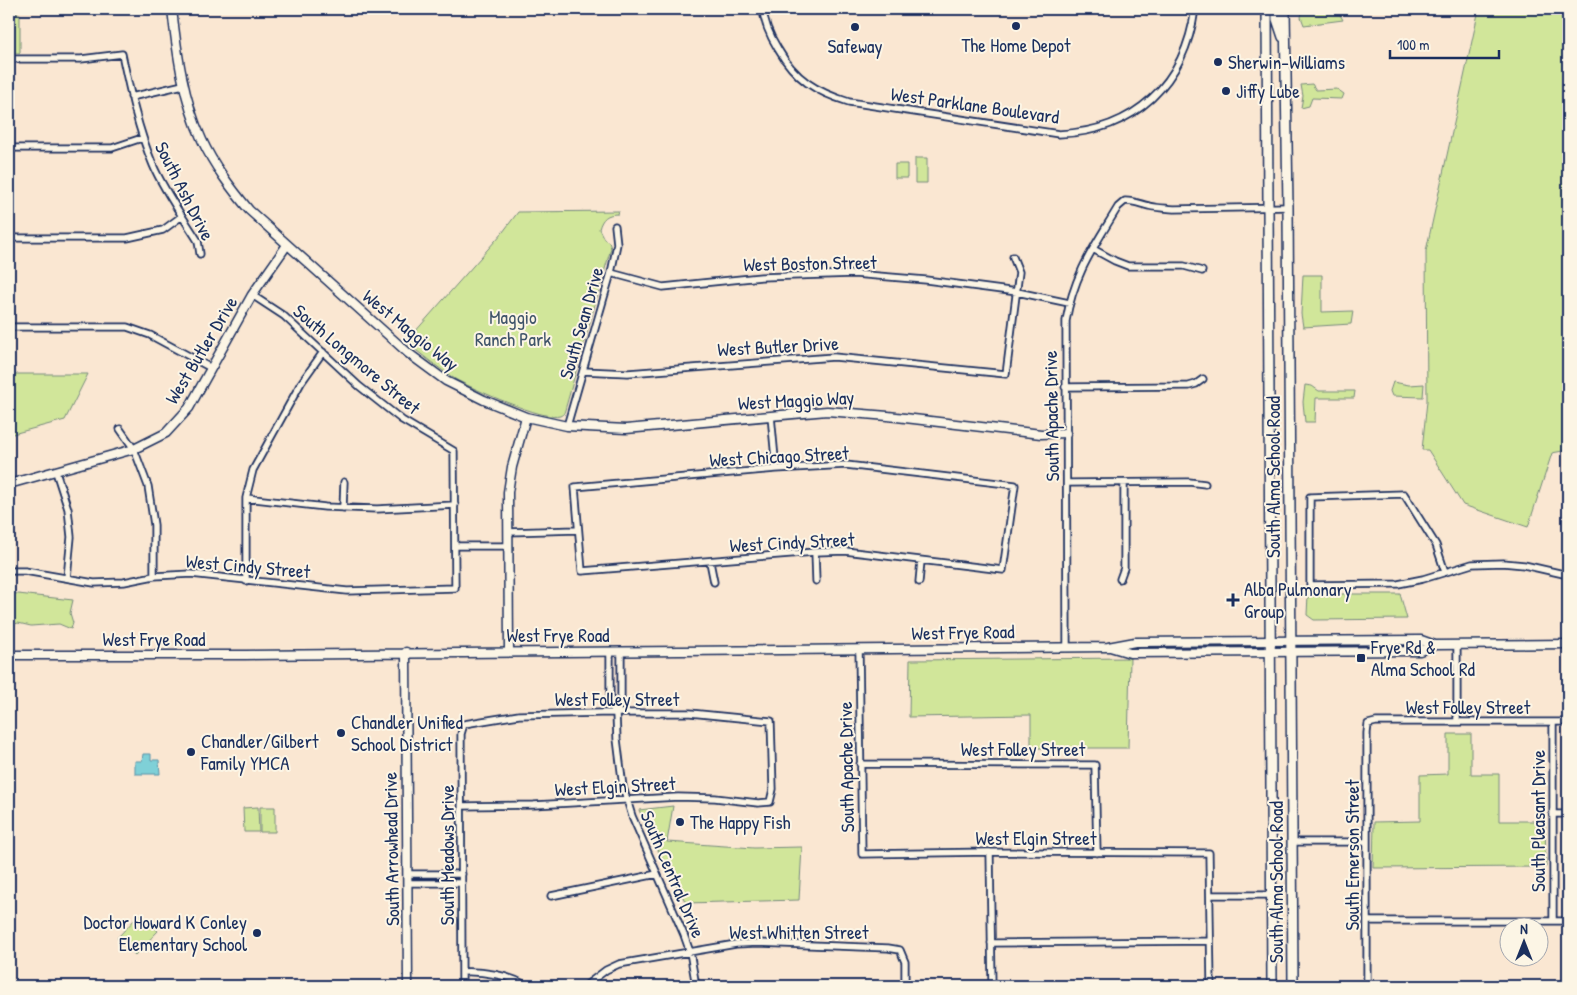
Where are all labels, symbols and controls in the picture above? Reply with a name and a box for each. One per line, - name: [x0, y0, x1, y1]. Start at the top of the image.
- marker: The Home Depot: [1010, 20, 1022, 32]
- marker: Safeway: [849, 21, 861, 33]
- scale bar: [1390, 28, 1498, 60]
- place label: The Home Depot: [961, 32, 1071, 58]
- place label: Safeway: [828, 33, 882, 59]
- text: 100 m: [1397, 34, 1430, 55]
- place label: Sherwin-Williams: [1228, 49, 1345, 75]
- marker: Sherwin-Williams: [1212, 56, 1224, 68]
- place label: Jiffy Lube: [1236, 78, 1300, 104]
- street label: West Parklane Boulevard: [889, 80, 1061, 130]
- marker: Jiffy Lube: [1220, 85, 1232, 97]
- street label: South Ash Drive: [149, 137, 221, 245]
- street label: West Boston Street: [743, 249, 877, 277]
- street label: South Sean Drive: [553, 264, 610, 382]
- street label: West Maggio Way: [358, 283, 464, 377]
- street label: West Butler Drive: [159, 291, 244, 409]
- street label: South Longmore Street: [288, 298, 426, 420]
- park label: Maggio Ranch Park: [475, 304, 551, 352]
- street label: West Butler Drive: [717, 330, 840, 362]
- street label: South Apache Drive: [1037, 350, 1065, 482]
- street label: West Maggio Way: [737, 384, 855, 416]
- street label: South Alma School Road: [1260, 395, 1286, 558]
- street label: West Chicago Street: [709, 439, 850, 473]
- street label: West Cindy Street: [729, 526, 855, 558]
- street label: West Cindy Street: [185, 548, 312, 584]
- place label: Alba Pulmonary Group: [1244, 576, 1352, 624]
- marker: Alba Pulmonary Group: [1226, 593, 1240, 607]
- street label: West Frye Road: [911, 618, 1015, 646]
- street label: West Frye Road: [506, 622, 610, 648]
- street label: West Frye Road: [102, 626, 206, 652]
- place label: Frye Rd & Alma School Rd: [1370, 634, 1476, 682]
- marker: Frye Rd & Alma School Rd: [1355, 652, 1367, 664]
- street label: West Folley Street: [555, 686, 680, 712]
- street label: West Folley Street: [1406, 694, 1531, 720]
- street label: South Apache Drive: [832, 701, 860, 833]
- place label: Chandler Unified School District: [351, 709, 464, 757]
- marker: Chandler Unified School District: [335, 727, 347, 739]
- place label: Chandler/Gilbert Family YMCA: [200, 728, 319, 776]
- street label: West Folley Street: [961, 736, 1086, 762]
- marker: Chandler/Gilbert Family YMCA: [185, 746, 197, 758]
- street label: South Pleasant Drive: [1525, 750, 1551, 892]
- street label: West Elgin Street: [554, 770, 676, 802]
- street label: South Arrowhead Drive: [377, 771, 405, 926]
- street label: South Emerson Street: [1339, 779, 1365, 931]
- street label: South Meadows Drive: [434, 784, 460, 925]
- street label: South Alma School Road: [1263, 800, 1289, 963]
- street label: South Central Drive: [634, 806, 712, 942]
- place label: The Happy Fish: [690, 809, 791, 835]
- marker: The Happy Fish: [674, 816, 686, 828]
- street label: West Elgin Street: [976, 825, 1097, 851]
- place label: Doctor Howard K Conley Elementary School: [84, 909, 248, 957]
- north arrow: [1500, 918, 1550, 968]
- street label: West Whitten Street: [729, 919, 869, 945]
- text: N: [1520, 919, 1528, 938]
- marker: Doctor Howard K Conley Elementary School: [251, 927, 263, 939]

